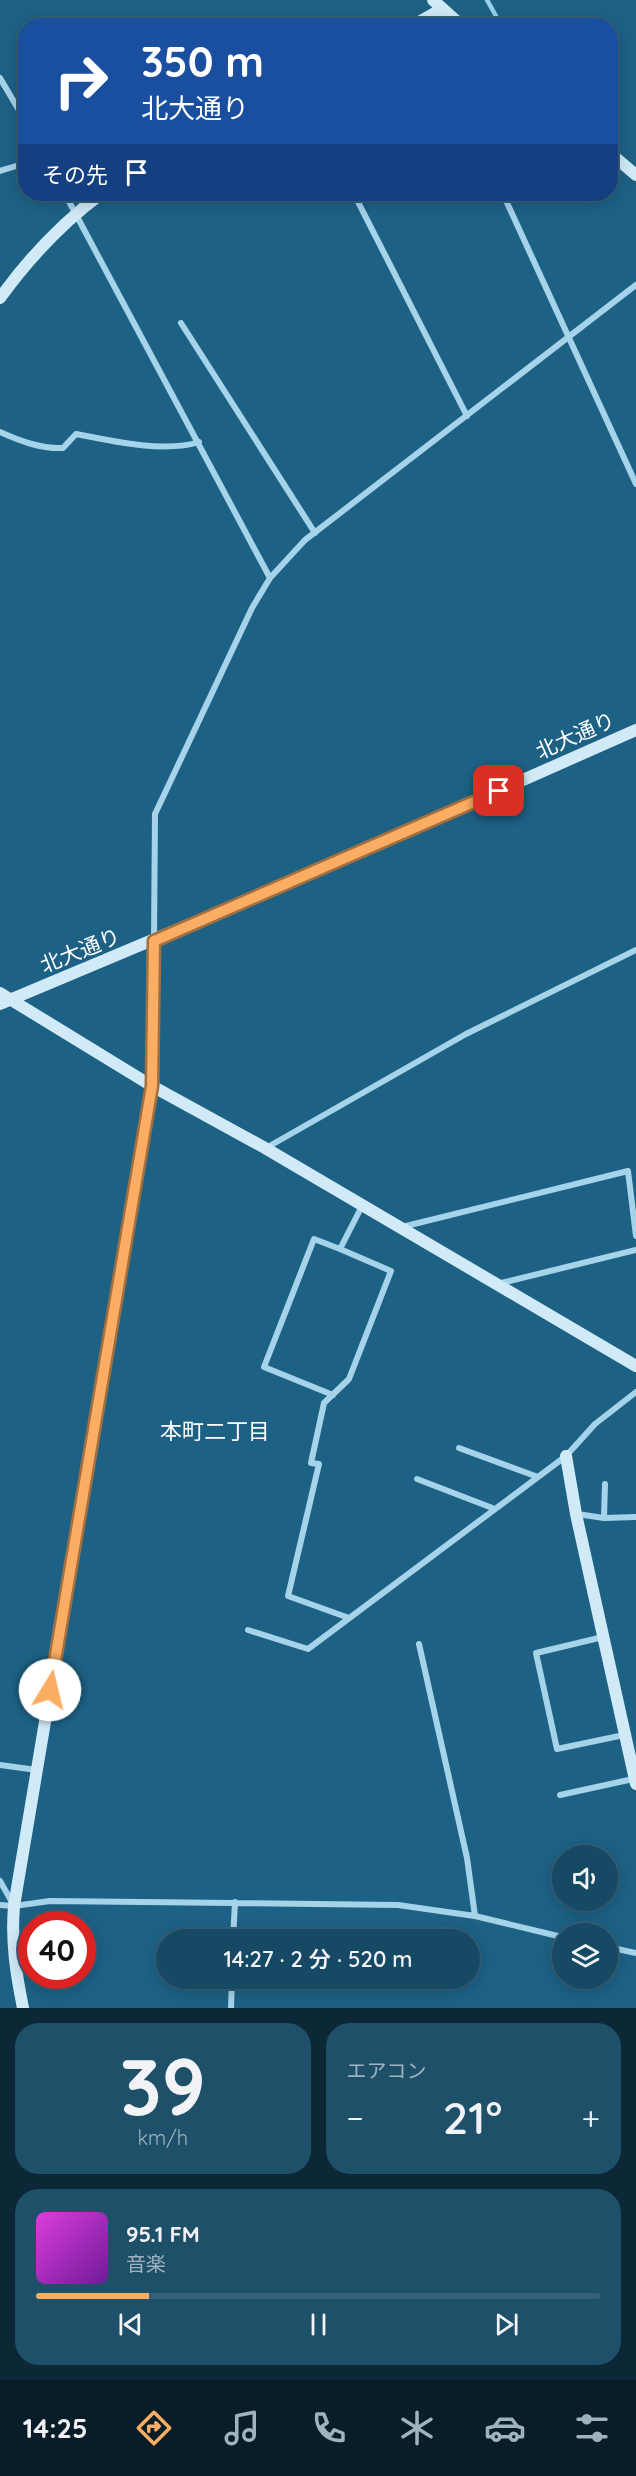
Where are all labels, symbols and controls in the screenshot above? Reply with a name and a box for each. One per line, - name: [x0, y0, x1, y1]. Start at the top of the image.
- text: 350 m: [141, 35, 264, 88]
- icon: right: [42, 42, 120, 120]
- text: 北大通り: [141, 91, 249, 125]
- icon: arrive: [120, 156, 153, 189]
- text: その先: [42, 161, 108, 189]
- street label: 北大通り: [531, 706, 619, 764]
- pin: [473, 765, 524, 816]
- icon: arrive: [482, 774, 515, 807]
- street label: 北大通り: [36, 922, 124, 978]
- district label: 本町二丁目: [160, 1417, 270, 1445]
- position arrow: [18, 1658, 82, 1722]
- map controls: [552, 1845, 618, 1989]
- button: sound: [552, 1845, 618, 1911]
- speed limit sign: 40: [18, 1911, 96, 1989]
- button: layers: [552, 1923, 618, 1989]
- text: 14:27 · 2 分 · 520 m: [223, 1945, 413, 1973]
- text: 39: [120, 2037, 206, 2135]
- text: エアコン: [347, 2058, 427, 2083]
- text: 21°: [443, 2089, 502, 2145]
- text: −: [347, 2097, 364, 2138]
- text: +: [581, 2097, 600, 2138]
- text: km/h: [137, 2125, 188, 2150]
- text: 95.1 FM: [126, 2220, 200, 2248]
- text: 音楽: [126, 2251, 166, 2276]
- icon: previous: [114, 2308, 147, 2341]
- icon: pause: [302, 2308, 335, 2341]
- icon: next: [490, 2308, 523, 2341]
- icon: directions: [133, 2407, 175, 2449]
- icon: music: [221, 2407, 263, 2449]
- icon: phone: [308, 2407, 350, 2449]
- icon: climate: [396, 2407, 438, 2449]
- icon: car: [484, 2407, 526, 2449]
- icon: filters: [571, 2407, 613, 2449]
- text: 14:25: [23, 2411, 87, 2445]

